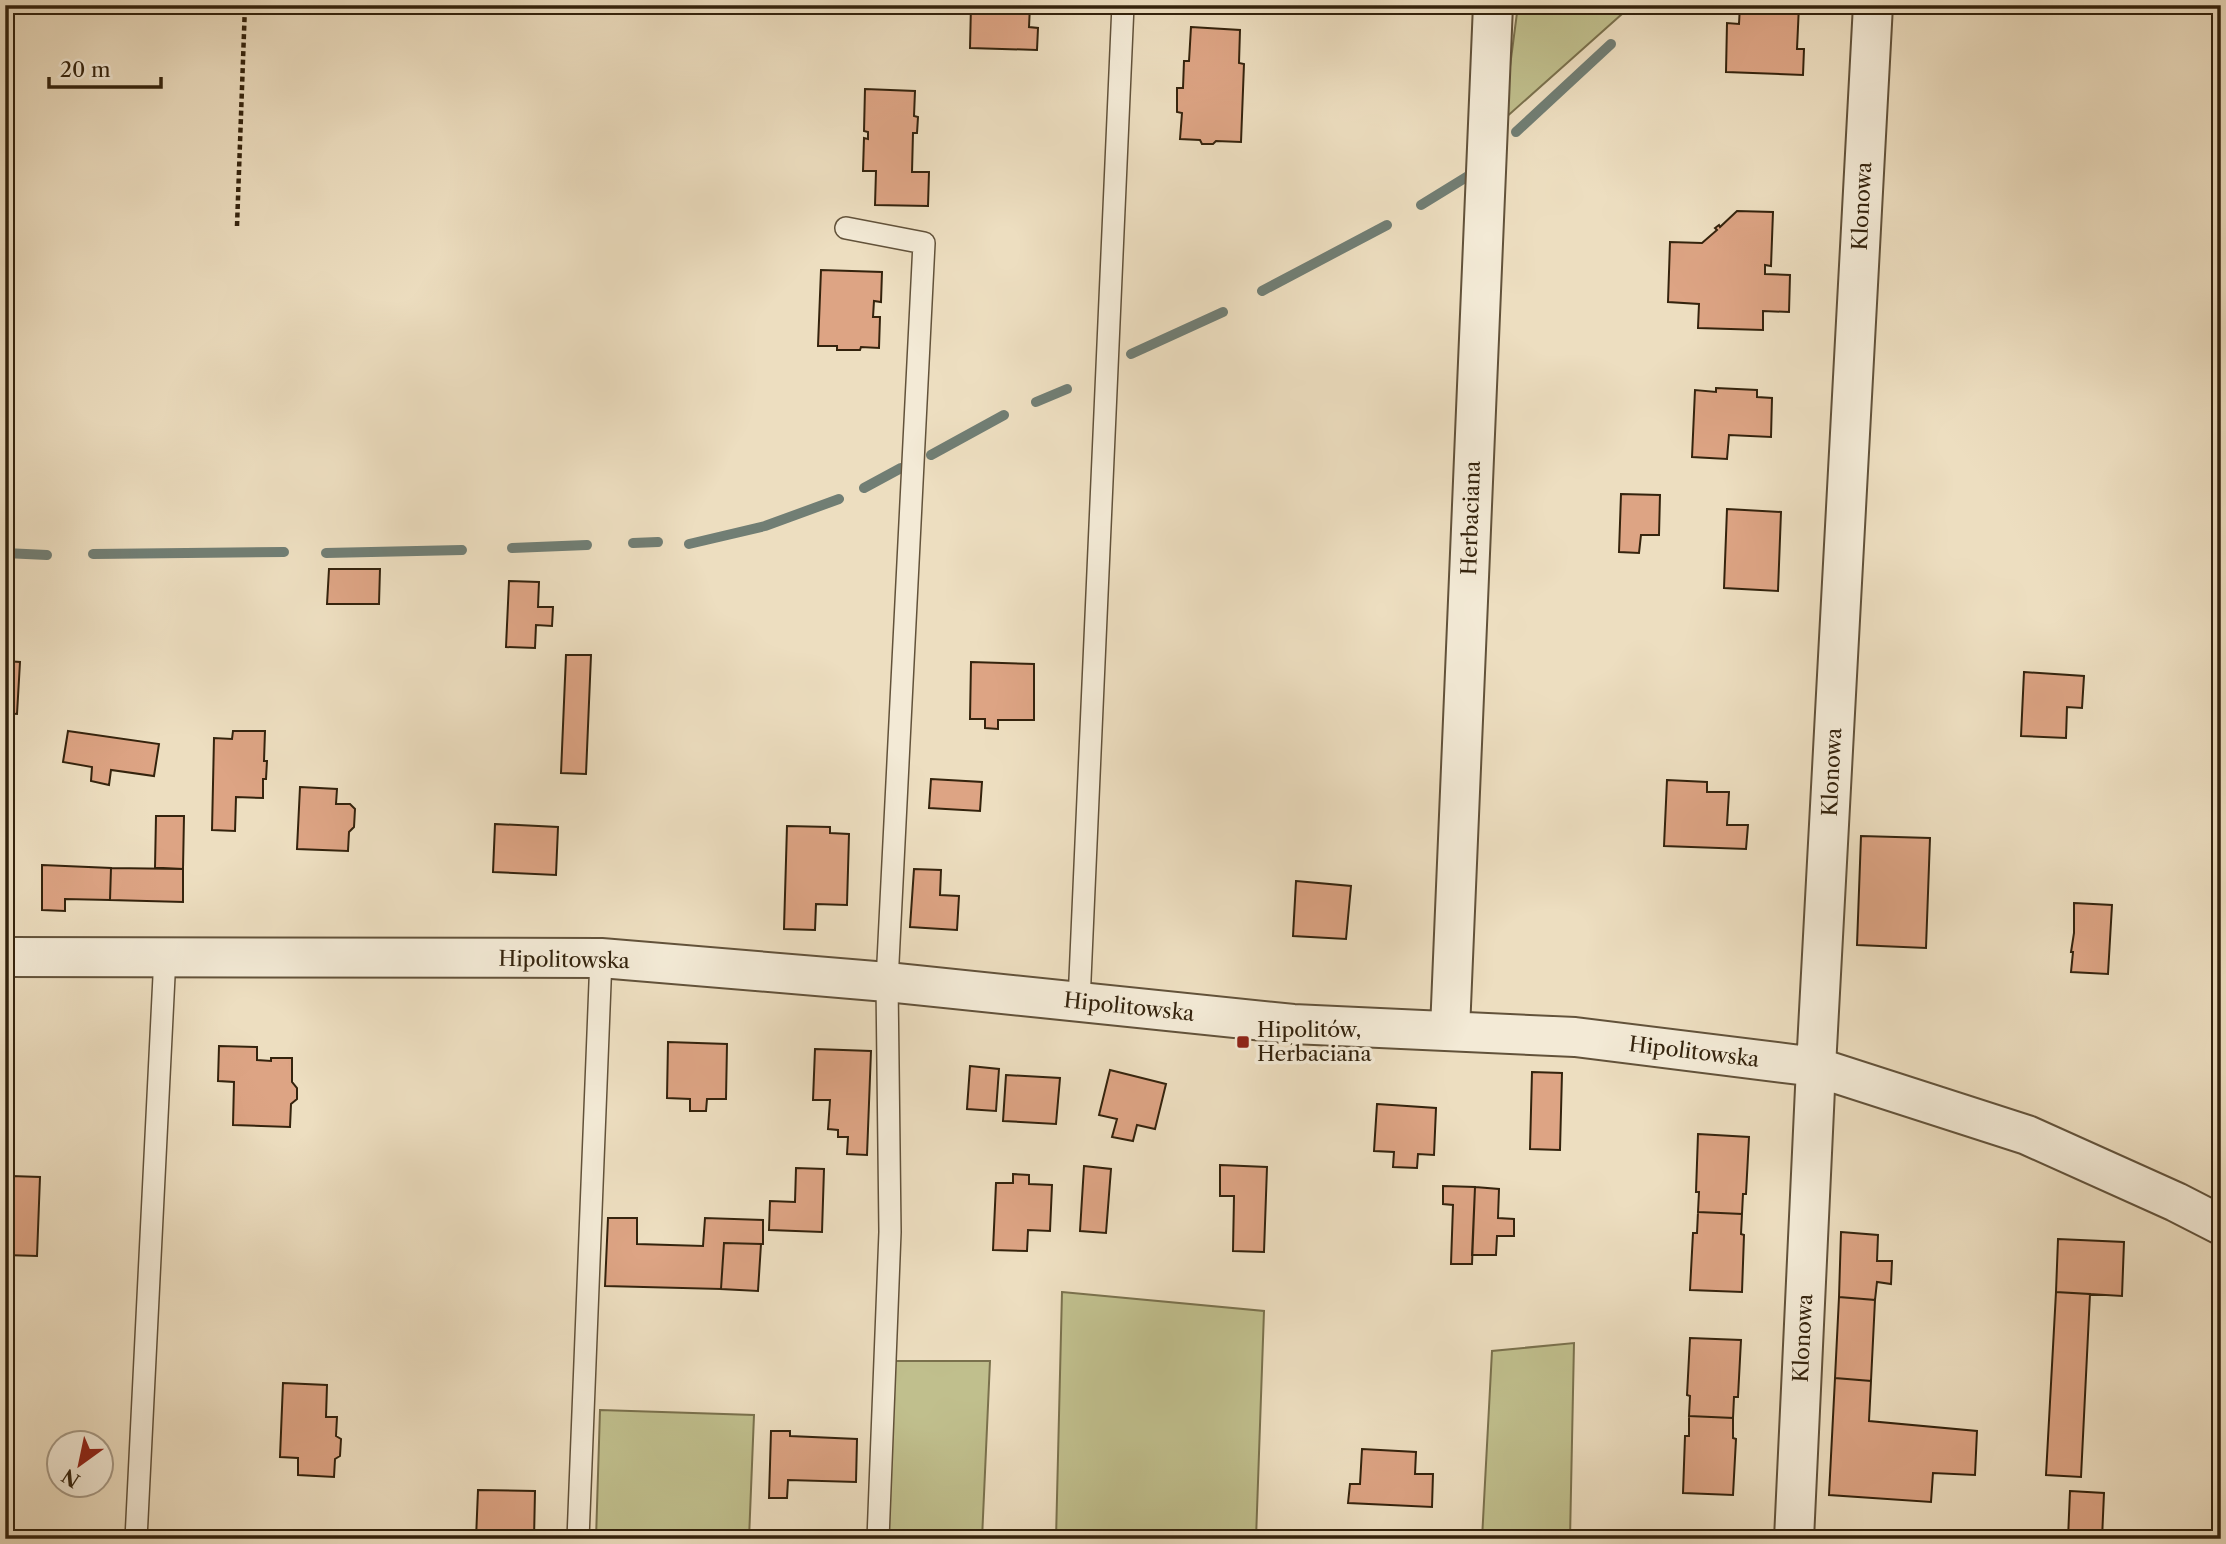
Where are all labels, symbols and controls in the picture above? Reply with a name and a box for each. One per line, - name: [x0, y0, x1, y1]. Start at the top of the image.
- scale bar: [49, 46, 161, 90]
- text: 20 m: [60, 57, 111, 82]
- street label: Klonowa: [1847, 160, 1876, 251]
- street label: Herbaciana: [1456, 459, 1485, 576]
- street label: Klonowa: [1817, 726, 1846, 817]
- street label: Hipolitowska: [498, 946, 631, 973]
- street label: Hipolitowska: [1062, 987, 1197, 1026]
- place label: Hipolitów, Herbaciana: [1257, 1017, 1373, 1066]
- street label: Hipolitowska: [1627, 1031, 1762, 1072]
- marker: Hipolitów, Herbaciana: [1235, 1034, 1251, 1050]
- street label: Klonowa: [1788, 1292, 1817, 1383]
- north arrow: [46, 1428, 116, 1498]
- text: N: [58, 1464, 84, 1492]

